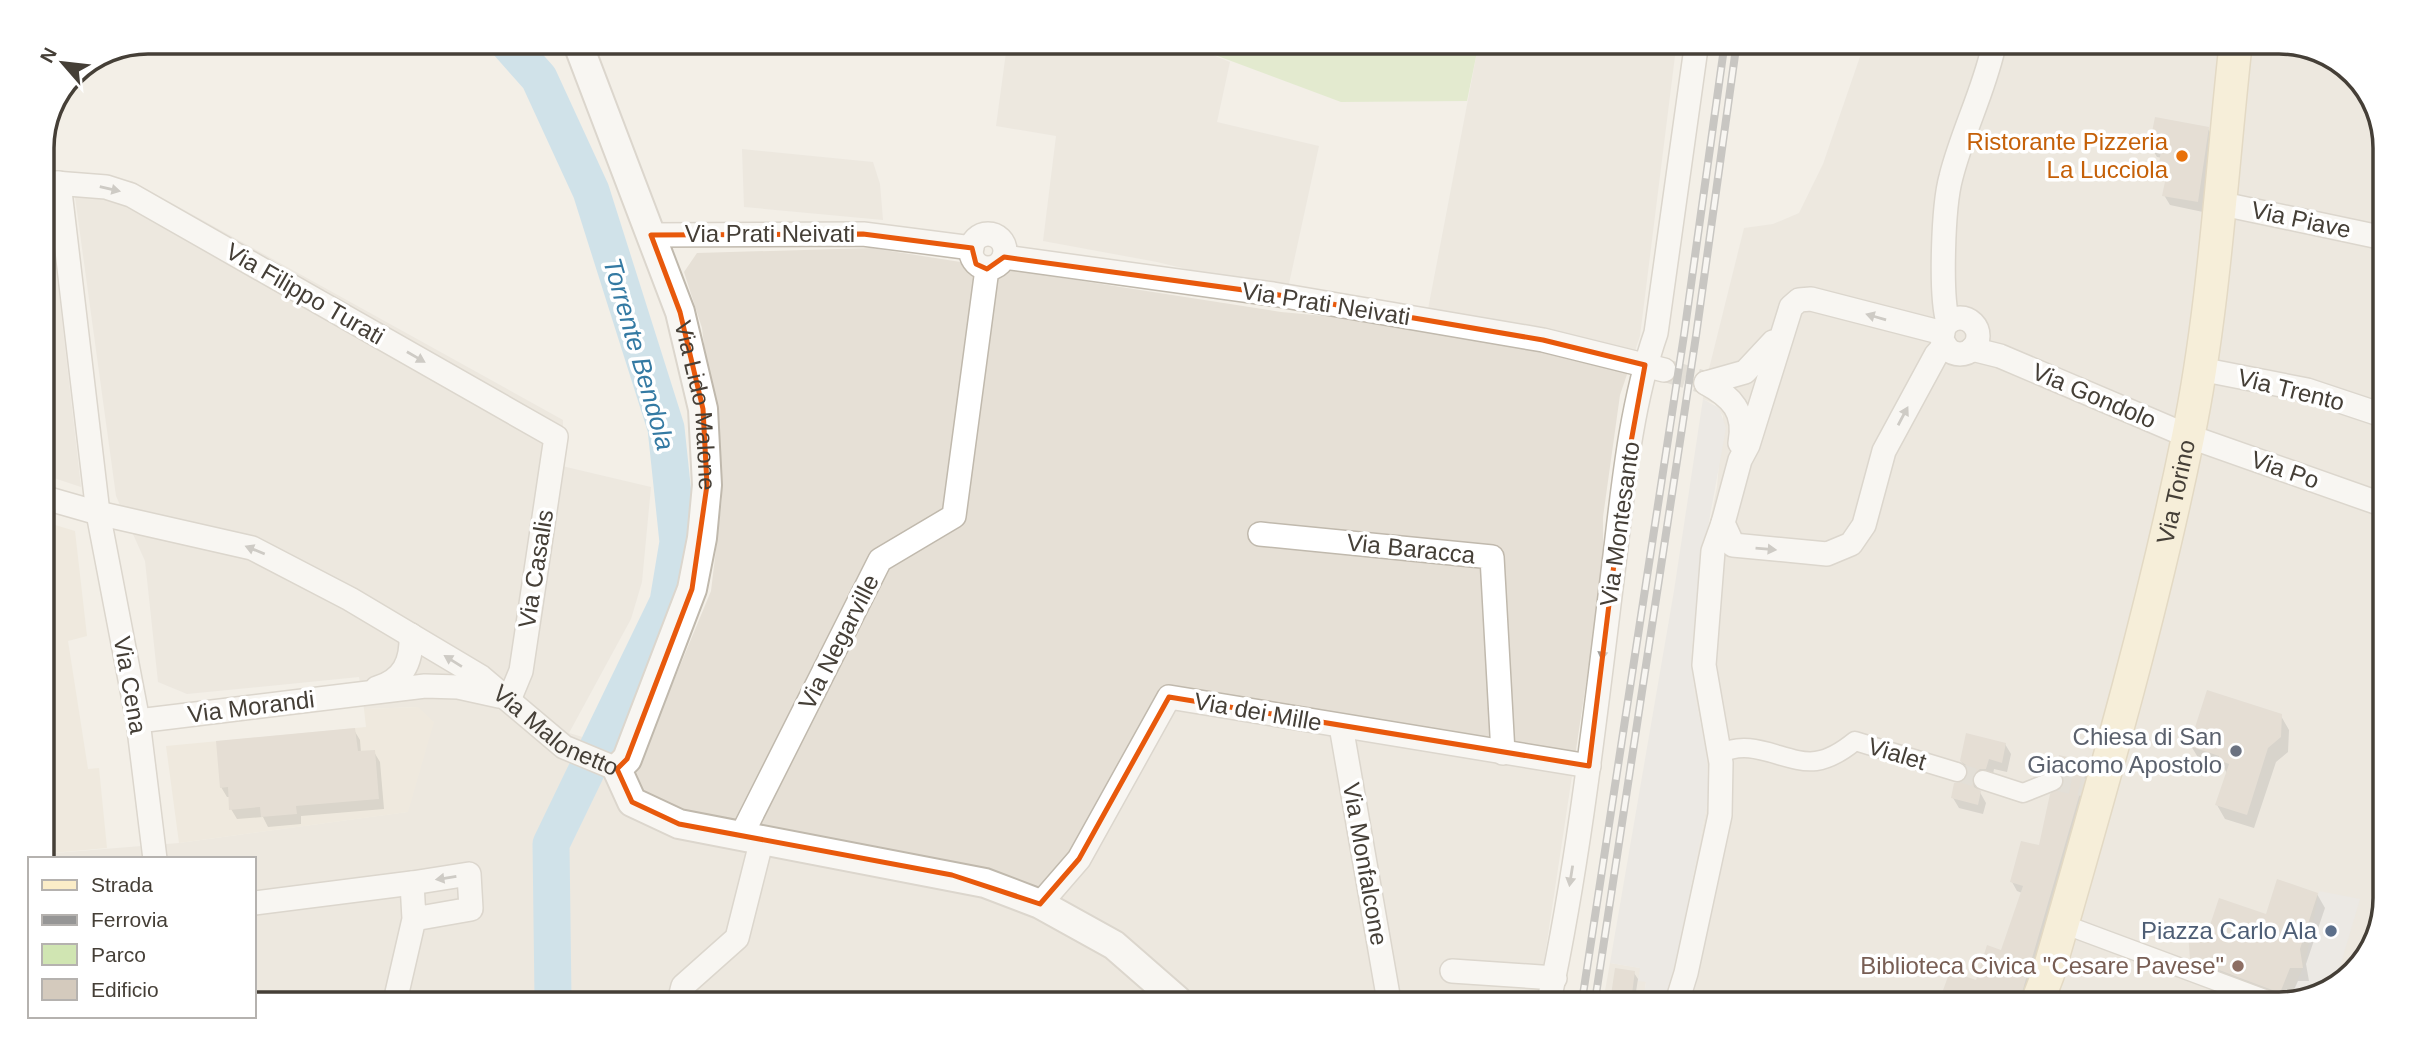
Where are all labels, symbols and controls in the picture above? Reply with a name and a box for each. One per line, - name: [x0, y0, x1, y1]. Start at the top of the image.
- north arrow: [28, 28, 98, 98]
- text: N: [36, 44, 61, 66]
- place label: Ristorante Pizzeria La Lucciola: [1967, 128, 2169, 183]
- marker: Ristorante Pizzeria La Lucciola: [2174, 148, 2190, 164]
- one-way arrow: [99, 184, 121, 195]
- street label: Via Piave: [2249, 196, 2353, 243]
- street label: Via Prati Neivati: [685, 220, 855, 247]
- street label: Via Filippo Turati: [221, 237, 389, 350]
- water label: Torrente Bendola: [597, 254, 681, 454]
- street label: Via Prati Neivati: [1240, 277, 1412, 330]
- one-way arrow: [1866, 312, 1887, 322]
- street label: Via Lido Malone: [670, 318, 721, 491]
- one-way arrow: [406, 351, 426, 363]
- street label: Via Gondolo: [2028, 357, 2160, 434]
- street label: Via Trento: [2235, 363, 2347, 416]
- one-way arrow: [1897, 406, 1909, 426]
- street label: Via Torino: [2151, 437, 2200, 547]
- street label: Via Montesanto: [1595, 440, 1644, 608]
- street label: Via Po: [2248, 445, 2323, 494]
- street label: Via Casalis: [513, 508, 558, 630]
- street label: Via Baracca: [1346, 528, 1477, 569]
- one-way arrow: [1755, 544, 1777, 555]
- one-way arrow: [244, 545, 265, 556]
- street label: Via Negarville: [793, 570, 884, 714]
- street label: Via Cena: [109, 634, 152, 736]
- one-way arrow: [1598, 640, 1609, 662]
- one-way arrow: [444, 654, 463, 667]
- street label: Via Malonetto: [488, 679, 623, 781]
- street label: Via Morandi: [186, 685, 316, 728]
- street label: Via dei Mille: [1192, 687, 1324, 736]
- place label: Chiesa di San Giacomo Apostolo: [2027, 723, 2222, 778]
- street label: Vialet: [1865, 732, 1930, 775]
- marker: Chiesa di San Giacomo Apostolo: [2228, 743, 2244, 759]
- street label: Via Monfalcone: [1338, 780, 1393, 948]
- legend: [28, 857, 256, 1018]
- one-way arrow: [1565, 865, 1576, 887]
- text: Strada: [91, 873, 153, 896]
- one-way arrow: [435, 873, 457, 884]
- text: Ferrovia: [91, 908, 168, 931]
- place label: Piazza Carlo Ala: [2141, 917, 2318, 944]
- marker: Piazza Carlo Ala: [2323, 923, 2339, 939]
- text: Parco: [91, 943, 146, 966]
- place label: Biblioteca Civica "Cesare Pavese": [1860, 952, 2224, 979]
- marker: Biblioteca Civica "Cesare Pavese": [2230, 958, 2246, 974]
- text: Edificio: [91, 978, 159, 1001]

